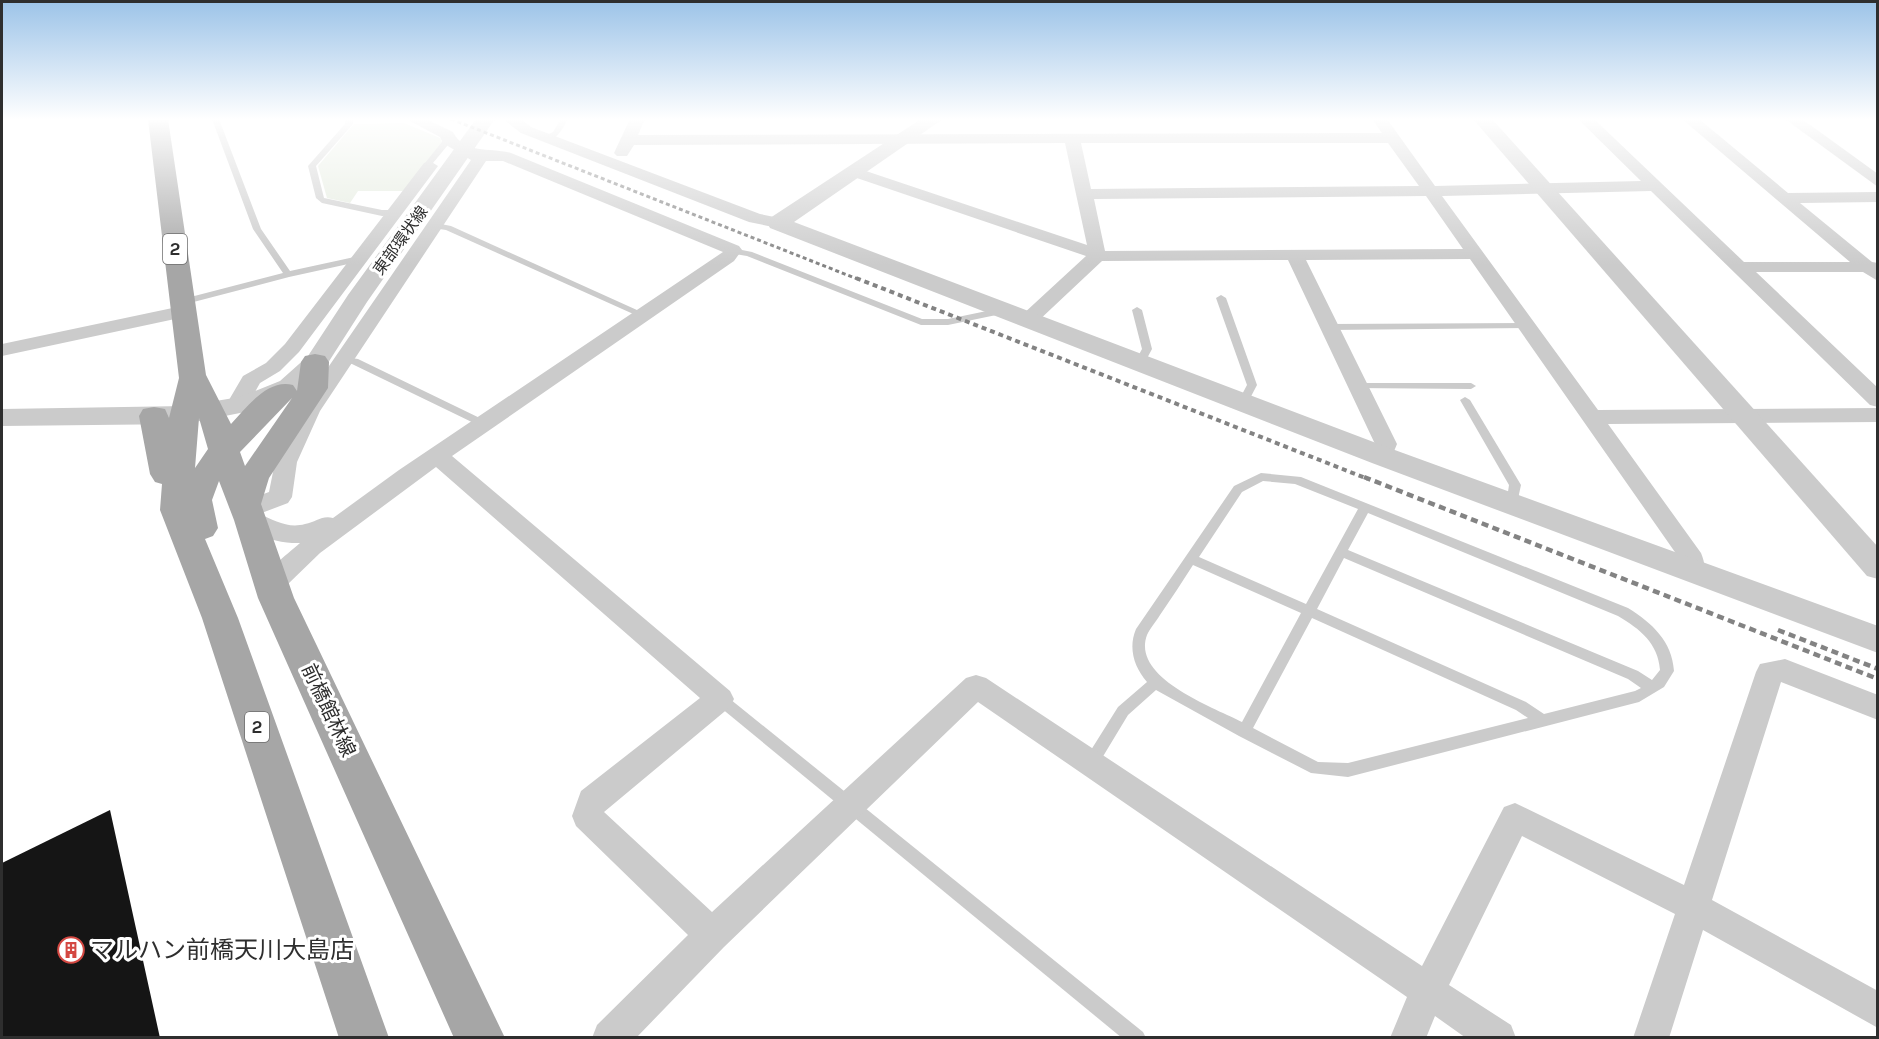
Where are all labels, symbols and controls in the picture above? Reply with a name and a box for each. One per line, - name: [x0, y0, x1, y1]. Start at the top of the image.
- street label: 東部環状線: [369, 202, 432, 278]
- road number: 2: [163, 234, 187, 264]
- street label: 前橋館林線: [297, 660, 360, 760]
- road number: 2: [245, 712, 269, 742]
- building icon: マルハン前橋天川大島店: [56, 935, 86, 965]
- place label: マルハン前橋天川大島店: [90, 936, 354, 964]

